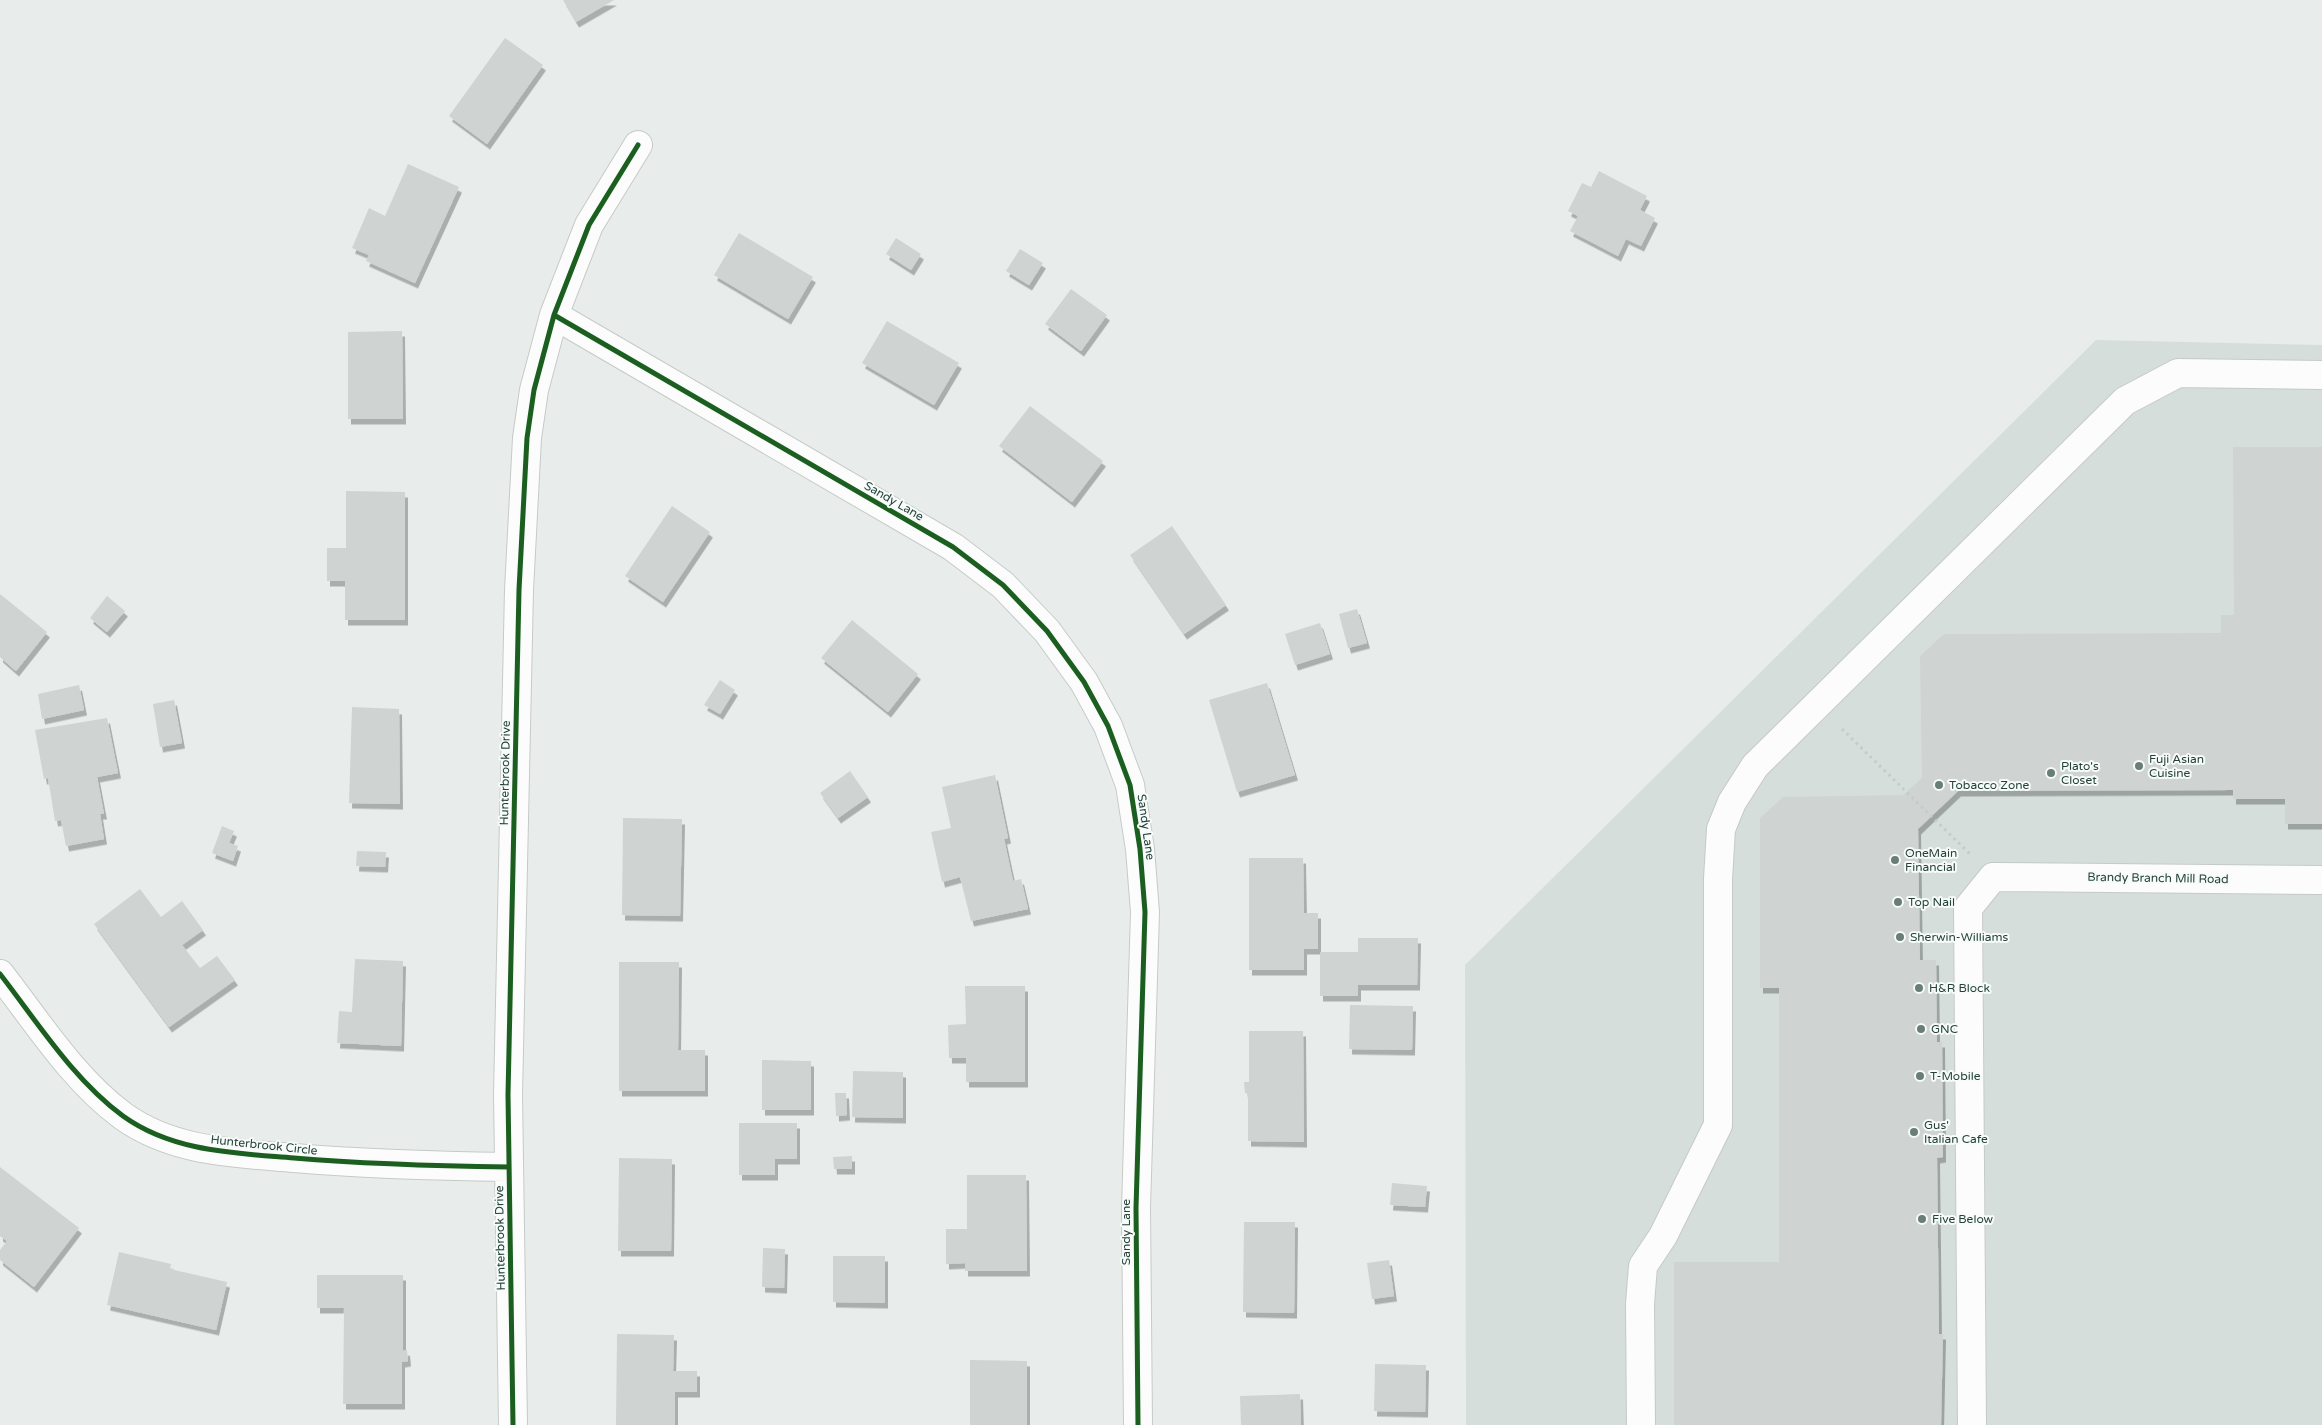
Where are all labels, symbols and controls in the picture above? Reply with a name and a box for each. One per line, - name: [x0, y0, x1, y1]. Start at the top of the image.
- street label: Sandy Lane: [862, 478, 926, 524]
- street label: Hunterbrook Drive: [497, 720, 513, 826]
- place label: Fuji Asian Cuisine: [2149, 752, 2204, 780]
- place label: Plato's Closet: [2061, 759, 2099, 787]
- marker: Fuji Asian Cuisine: [2133, 760, 2145, 772]
- marker: Plato's Closet: [2045, 767, 2057, 779]
- place label: Tobacco Zone: [1949, 778, 2030, 792]
- marker: Tobacco Zone: [1933, 779, 1945, 791]
- street label: Sandy Lane: [1134, 793, 1158, 861]
- place label: OneMain Financial: [1905, 846, 1957, 874]
- marker: OneMain Financial: [1889, 854, 1901, 866]
- street label: Brandy Branch Mill Road: [2087, 870, 2229, 886]
- place label: Top Nail: [1908, 895, 1955, 909]
- marker: Top Nail: [1892, 896, 1904, 908]
- place label: Sherwin-Williams: [1910, 930, 2008, 944]
- marker: Sherwin-Williams: [1894, 931, 1906, 943]
- place label: H&R Block: [1929, 981, 1990, 995]
- marker: H&R Block: [1913, 982, 1925, 994]
- place label: GNC: [1931, 1022, 1958, 1036]
- marker: GNC: [1915, 1023, 1927, 1035]
- place label: T-Mobile: [1930, 1069, 1981, 1083]
- marker: T-Mobile: [1914, 1070, 1926, 1082]
- place label: Gus' Italian Cafe: [1924, 1118, 1988, 1146]
- marker: Gus' Italian Cafe: [1908, 1126, 1920, 1138]
- street label: Hunterbrook Circle: [210, 1132, 318, 1158]
- street label: Hunterbrook Drive: [492, 1185, 508, 1291]
- street label: Sandy Lane: [1119, 1199, 1133, 1265]
- place label: Five Below: [1932, 1212, 1994, 1226]
- marker: Five Below: [1916, 1213, 1928, 1225]

